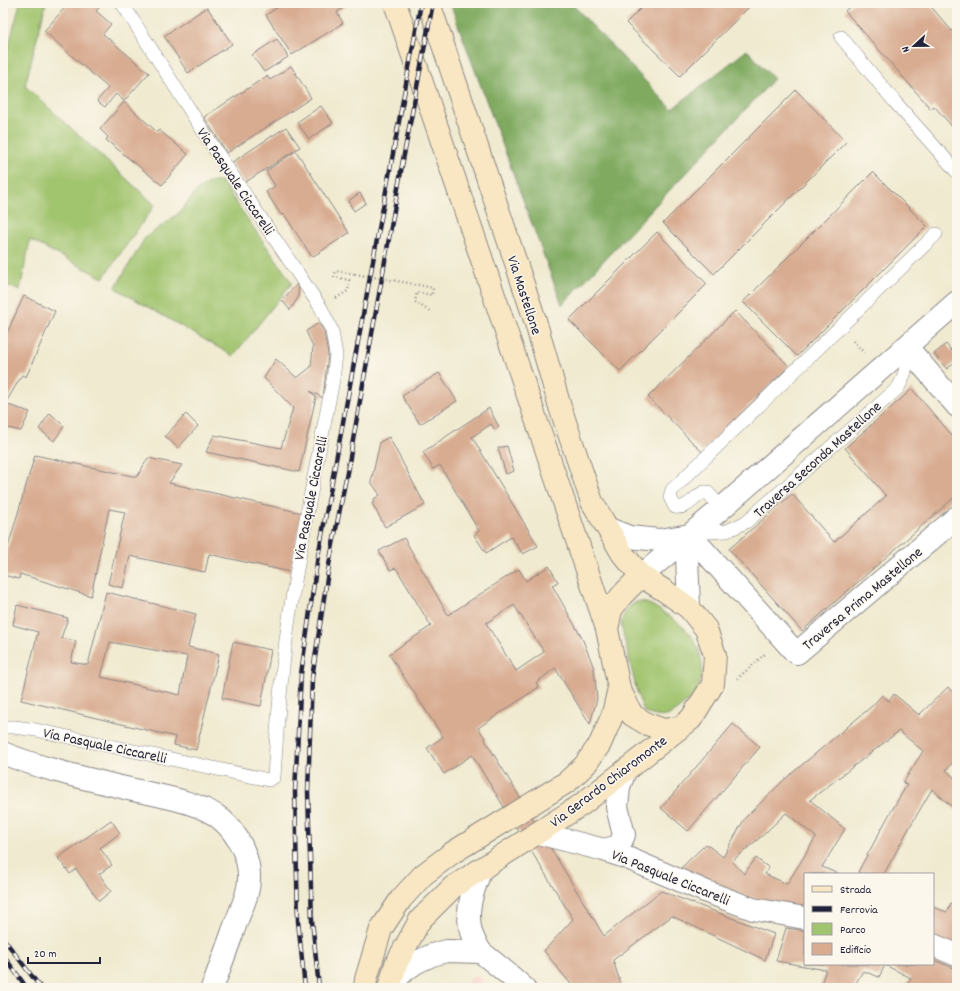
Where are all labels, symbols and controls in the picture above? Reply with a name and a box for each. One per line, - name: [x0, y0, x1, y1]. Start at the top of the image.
- north arrow: [894, 26, 934, 66]
- text: N: [898, 43, 915, 55]
- street label: Via Pasquale Ciccarelli: [190, 124, 279, 241]
- street label: Via Mastellone: [500, 253, 546, 338]
- street label: Traversa Seconda Mastellone: [749, 397, 888, 524]
- street label: Via Pasquale Ciccarelli: [289, 434, 335, 562]
- street label: Traversa Prima Mastellone: [798, 542, 929, 657]
- street label: Via Pasquale Ciccarelli: [41, 723, 169, 771]
- street label: Via Gerardo Chiaromonte: [546, 731, 673, 834]
- street label: Via Pasquale Ciccarelli: [608, 845, 733, 913]
- legend: [804, 873, 934, 965]
- text: Strada: [840, 882, 871, 899]
- text: Ferrovia: [840, 902, 878, 919]
- text: Parco: [840, 922, 866, 939]
- scale bar: [28, 939, 100, 965]
- text: Edificio: [840, 942, 871, 959]
- text: 20 m: [34, 946, 57, 963]

